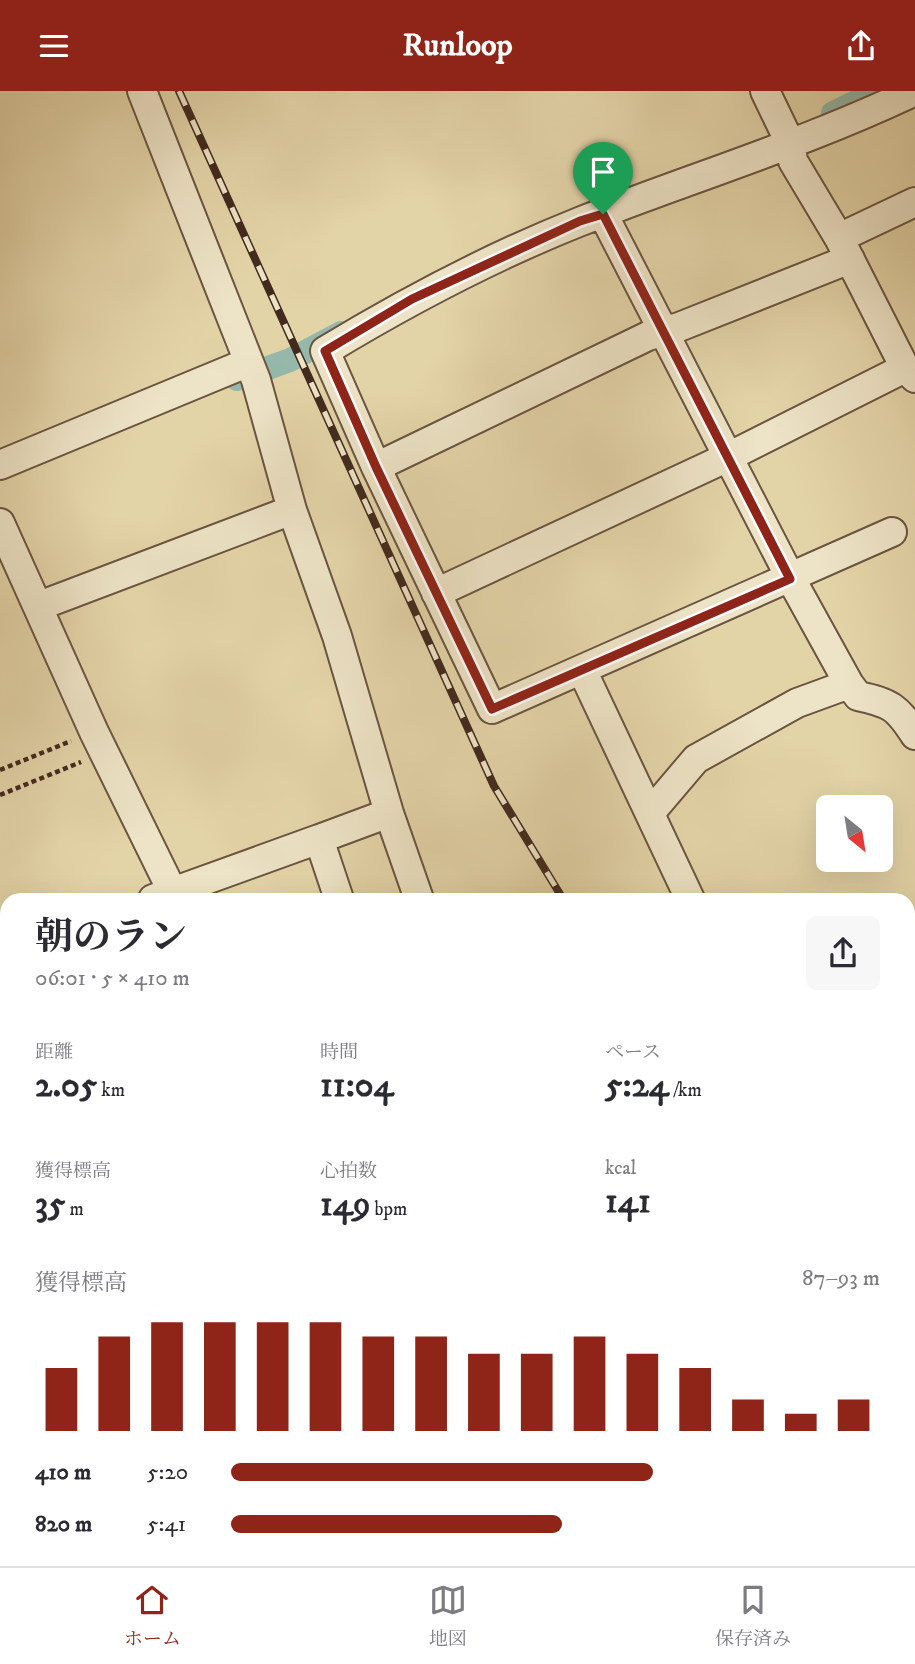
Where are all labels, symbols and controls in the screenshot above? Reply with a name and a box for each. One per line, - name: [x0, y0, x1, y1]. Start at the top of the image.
- text: Runloop: [402, 26, 513, 66]
- icon: menu: [35, 27, 73, 65]
- icon: share: [842, 27, 880, 65]
- pin: [573, 142, 633, 214]
- icon: arrive: [584, 153, 622, 191]
- north arrow: [816, 795, 892, 871]
- map controls: [816, 795, 893, 872]
- text: 朝のラン: [35, 914, 187, 962]
- button: share: [806, 916, 880, 990]
- text: 06:01 · 5 × 410 m: [35, 964, 190, 993]
- text: 距離: [35, 1041, 73, 1064]
- text: 時間: [320, 1041, 358, 1064]
- text: ペース: [605, 1041, 661, 1064]
- text: 2.05: [35, 1064, 97, 1108]
- text: 11:04: [320, 1064, 394, 1108]
- text: 5:24: [605, 1064, 669, 1108]
- text: km: [97, 1079, 125, 1102]
- text: /km: [669, 1079, 702, 1102]
- text: kcal: [605, 1157, 636, 1180]
- text: 獲得標高: [35, 1160, 111, 1183]
- text: 心拍数: [320, 1160, 377, 1183]
- text: 141: [605, 1180, 651, 1224]
- text: 35: [35, 1183, 65, 1227]
- text: 149: [320, 1183, 370, 1227]
- text: m: [65, 1198, 84, 1221]
- text: bpm: [370, 1198, 407, 1221]
- text: 87–93 m: [802, 1264, 880, 1293]
- text: 獲得標高: [35, 1269, 127, 1298]
- text: 410 m: [35, 1458, 91, 1487]
- text: 5:20: [147, 1458, 188, 1487]
- text: 820 m: [35, 1510, 92, 1539]
- text: 5:41: [147, 1510, 186, 1539]
- tab: ホーム: [124, 1581, 181, 1651]
- tab: 地図: [429, 1581, 467, 1651]
- tab: 保存済み: [715, 1581, 791, 1651]

